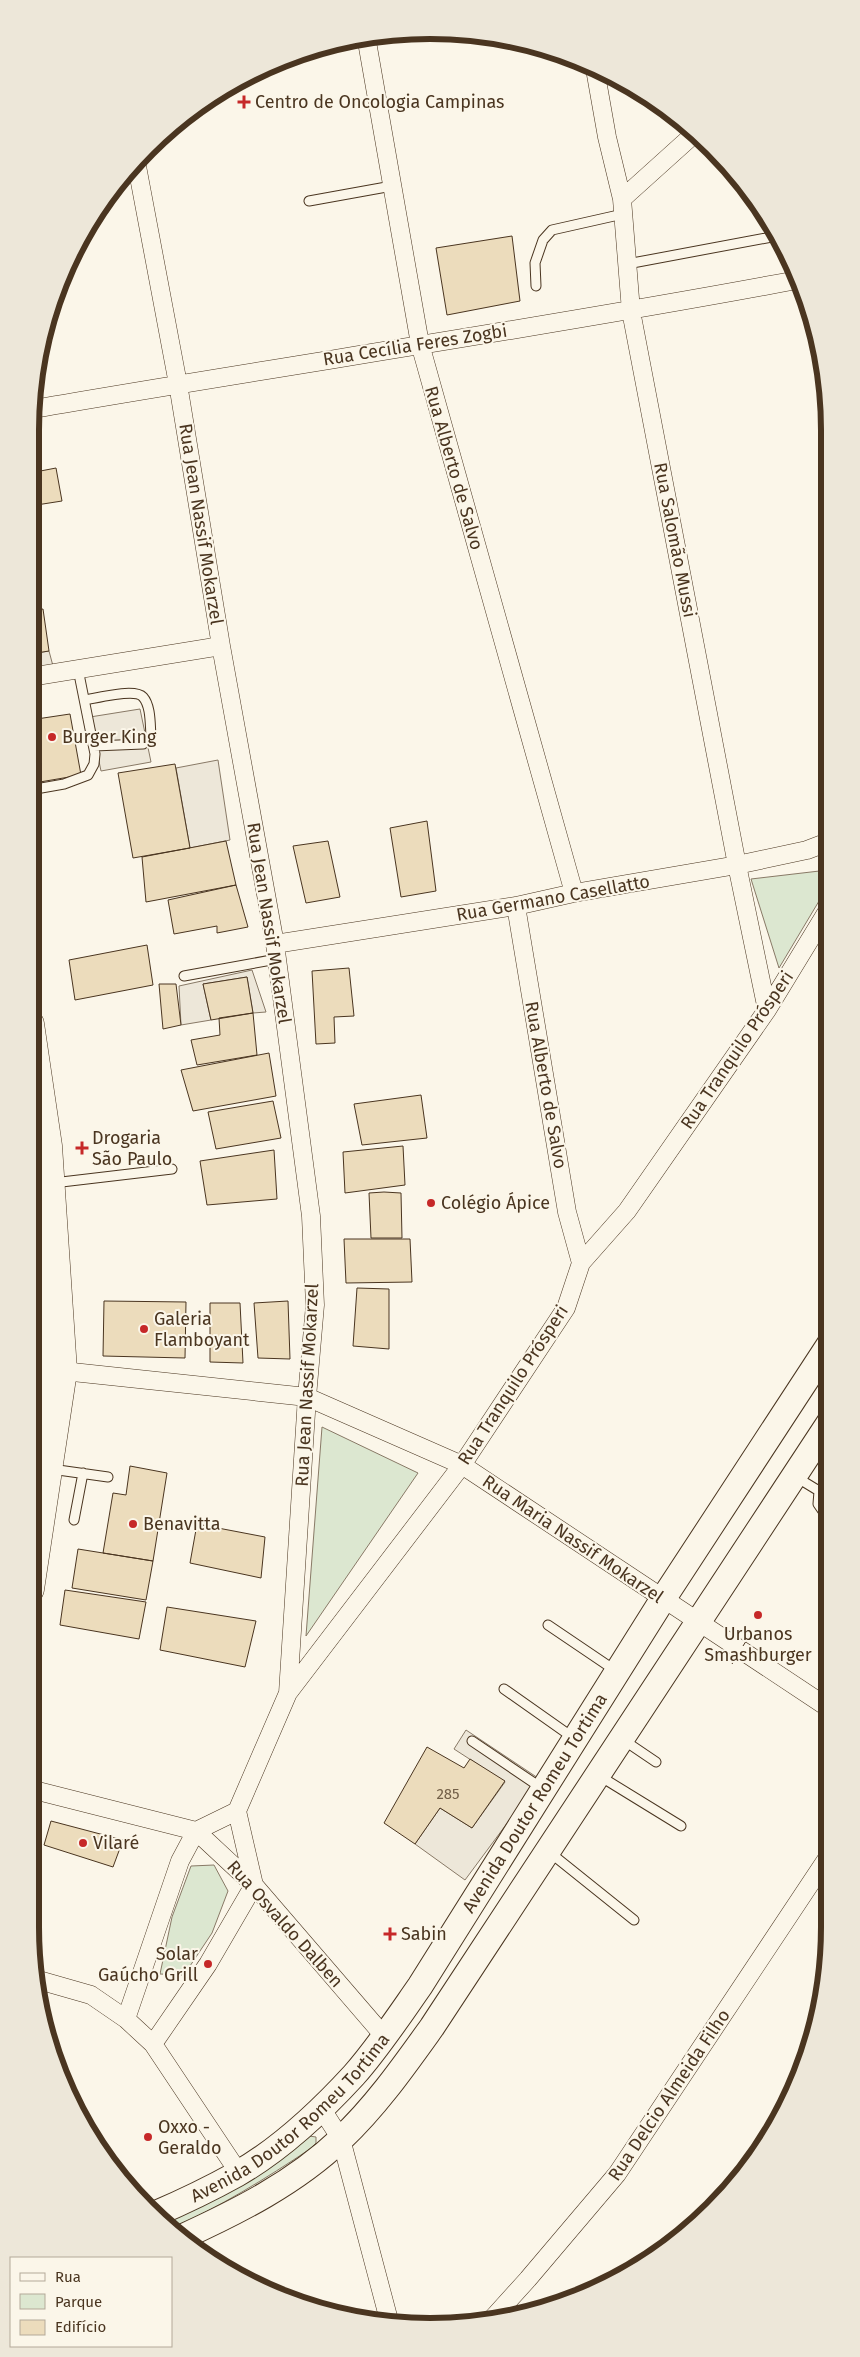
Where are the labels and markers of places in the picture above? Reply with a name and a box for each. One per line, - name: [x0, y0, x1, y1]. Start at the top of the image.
- place label: Centro de Oncologia Campinas: [255, 91, 505, 113]
- marker: Centro de Oncologia Campinas: [237, 95, 251, 109]
- place label: Burger King: [62, 726, 157, 748]
- marker: Burger King: [46, 731, 58, 743]
- place label: Drogaria São Paulo: [92, 1127, 172, 1170]
- marker: Drogaria São Paulo: [76, 1142, 88, 1154]
- place label: Colégio Ápice: [441, 1191, 550, 1214]
- marker: Colégio Ápice: [425, 1197, 437, 1209]
- place label: Galeria Flamboyant: [154, 1308, 250, 1351]
- marker: Galeria Flamboyant: [138, 1323, 150, 1335]
- place label: Benavitta: [143, 1513, 220, 1535]
- marker: Benavitta: [127, 1518, 139, 1530]
- marker: Urbanos Smashburger: [752, 1609, 764, 1621]
- place label: Urbanos Smashburger: [704, 1623, 812, 1666]
- place label: Vilaré: [93, 1832, 139, 1854]
- marker: Vilaré: [77, 1837, 89, 1849]
- place label: Sabin: [401, 1923, 447, 1945]
- marker: Sabin: [383, 1927, 397, 1941]
- place label: Solar Gaúcho Grill: [98, 1943, 198, 1986]
- marker: Solar Gaúcho Grill: [202, 1958, 214, 1970]
- place label: Oxxo - Geraldo: [158, 2116, 222, 2159]
- marker: Oxxo - Geraldo: [142, 2131, 154, 2143]

